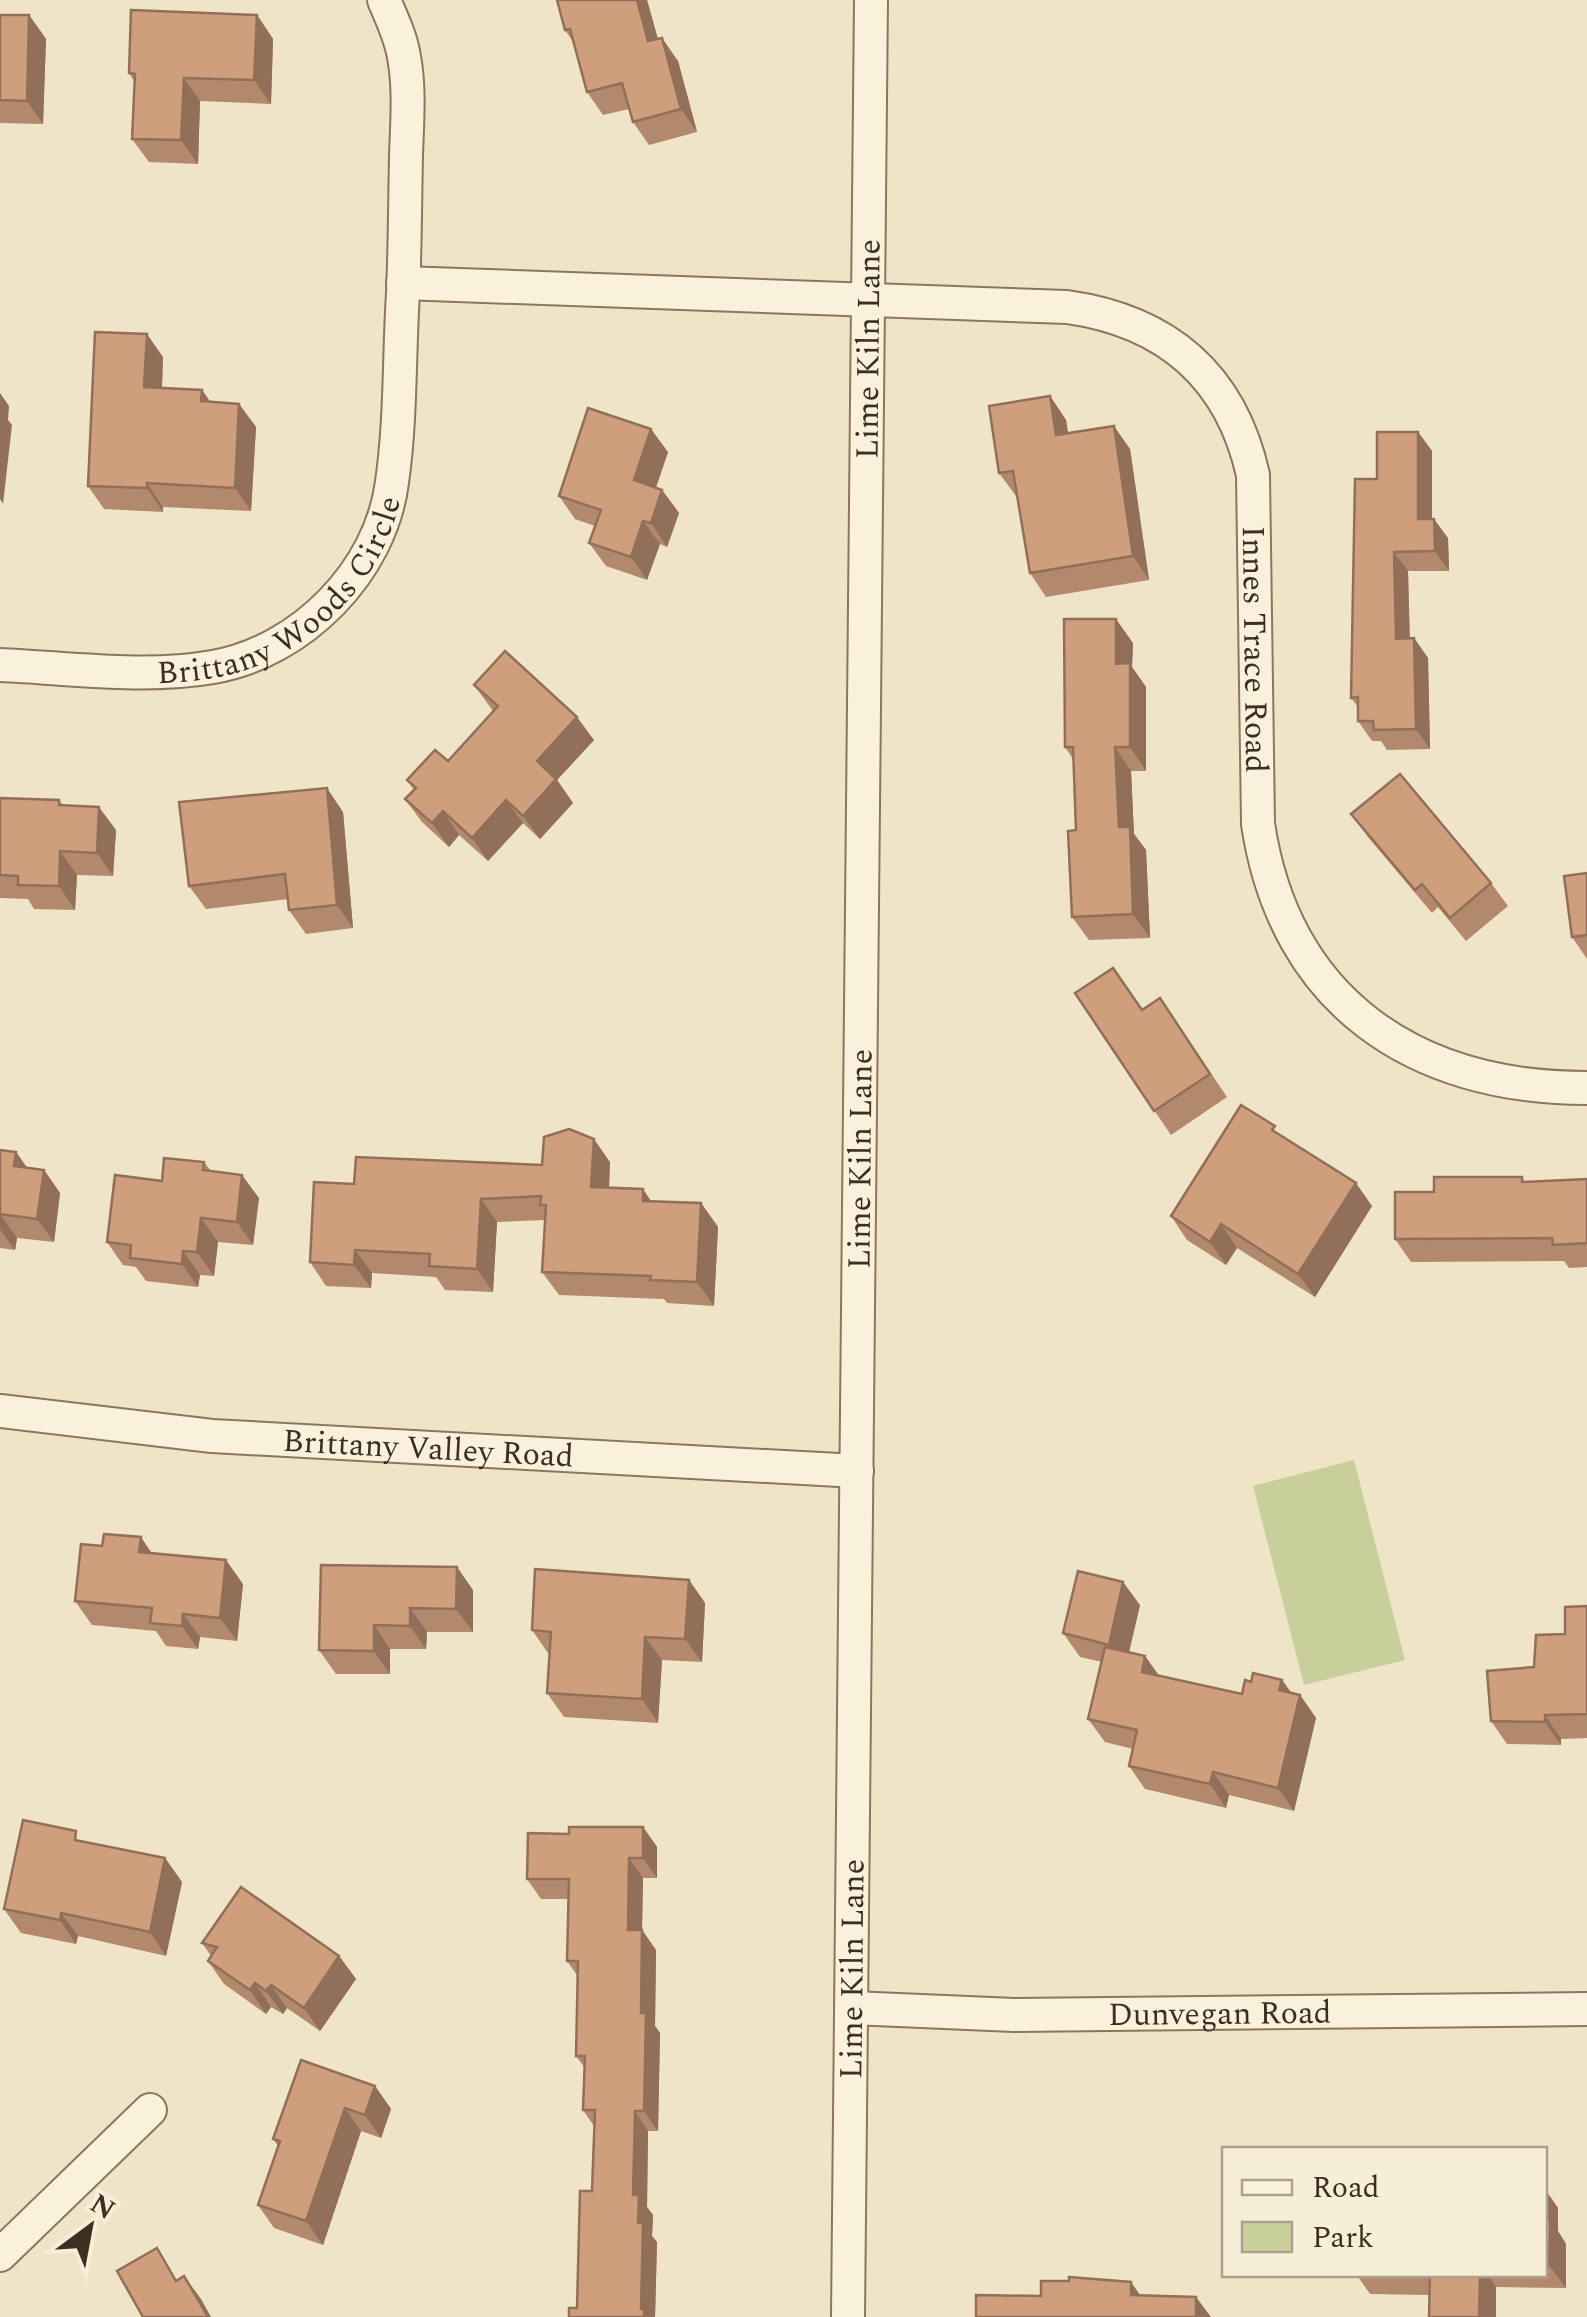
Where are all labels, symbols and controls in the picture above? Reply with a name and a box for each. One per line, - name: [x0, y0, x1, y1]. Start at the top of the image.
- street label: Lime Kiln Lane: [843, 239, 895, 459]
- street label: Brittany Woods Circle: [156, 491, 415, 698]
- street label: Innes Trace Road: [1228, 525, 1280, 773]
- street label: Lime Kiln Lane: [835, 1049, 887, 1269]
- street label: Brittany Valley Road: [281, 1417, 575, 1482]
- street label: Lime Kiln Lane: [827, 1859, 879, 2079]
- street label: Dunvegan Road: [1108, 1989, 1332, 2040]
- legend: [1222, 2147, 1547, 2277]
- text: Road: [1312, 2165, 1380, 2211]
- north arrow: [40, 2177, 140, 2277]
- text: N: [81, 2183, 124, 2231]
- text: Park: [1312, 2215, 1374, 2261]

